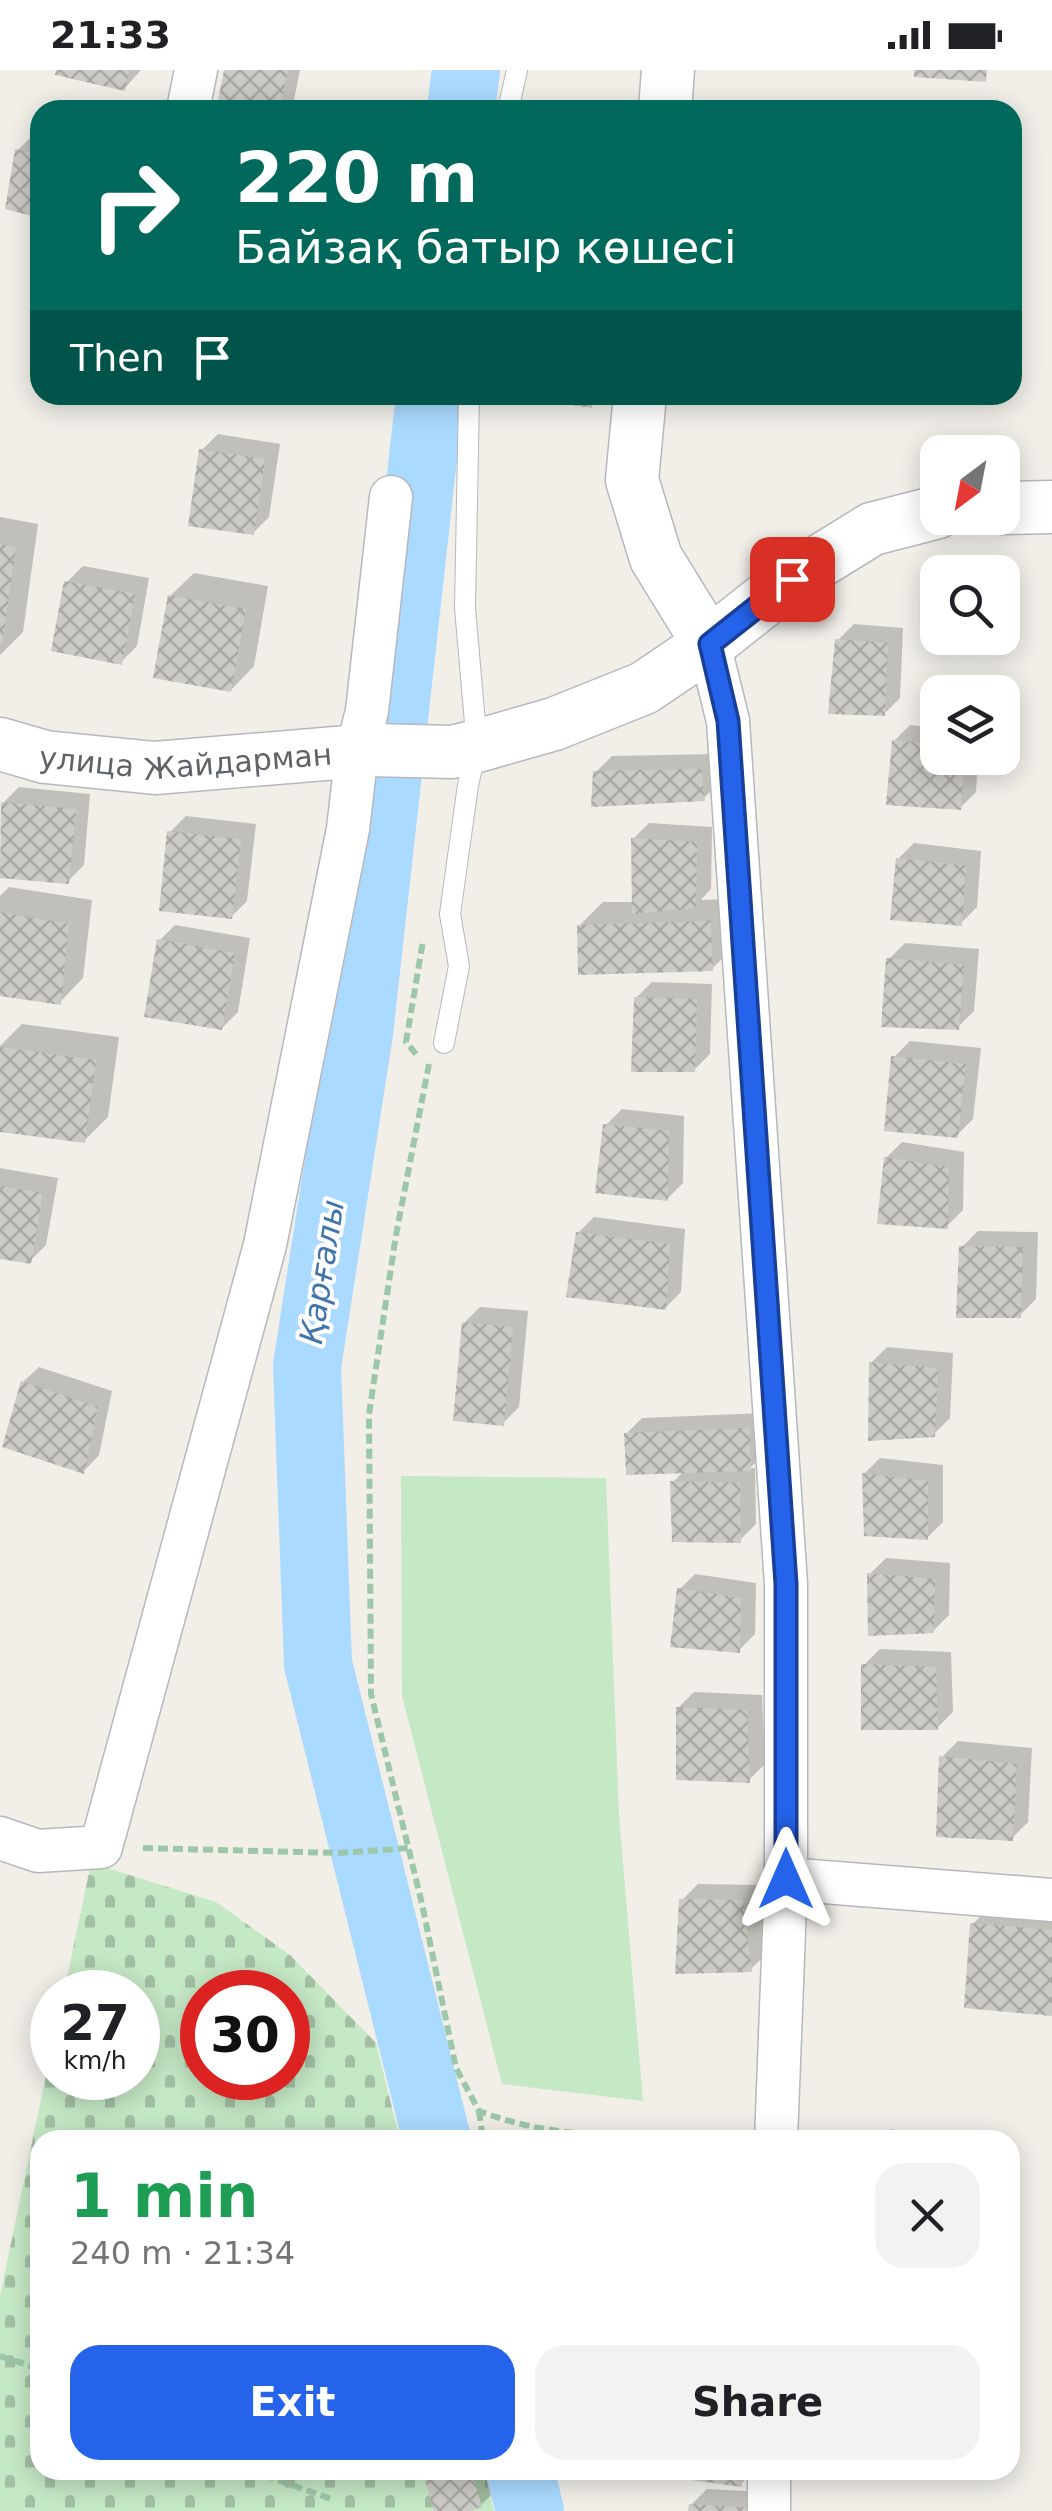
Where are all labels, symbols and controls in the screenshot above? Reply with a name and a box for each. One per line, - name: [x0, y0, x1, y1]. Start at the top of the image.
- text: 21:33: [50, 13, 171, 57]
- text: 220 m: [235, 137, 478, 219]
- icon: right: [70, 140, 200, 270]
- text: Байзақ батыр көшесі: [235, 221, 736, 274]
- icon: arrive: [185, 330, 240, 385]
- text: Then: [70, 336, 165, 380]
- north arrow: [920, 435, 1020, 535]
- map controls: [920, 435, 1020, 775]
- pin: [750, 537, 835, 622]
- icon: arrive: [765, 552, 820, 607]
- button: search: [920, 555, 1020, 655]
- button: layers: [920, 675, 1020, 775]
- street label: улица Жайдарман: [38, 736, 333, 786]
- water label: Қарғалы: [292, 1197, 352, 1347]
- position arrow: [734, 1827, 838, 1931]
- speed limit sign: 30: [180, 1970, 310, 2100]
- text: 27: [60, 1994, 130, 2052]
- text: km/h: [63, 2046, 127, 2075]
- text: 1 min: [70, 2161, 258, 2231]
- button: close: [875, 2163, 980, 2268]
- text: 240 m · 21:34: [70, 2234, 295, 2272]
- button: Exit: [70, 2345, 515, 2460]
- button: Share: [535, 2345, 980, 2460]

